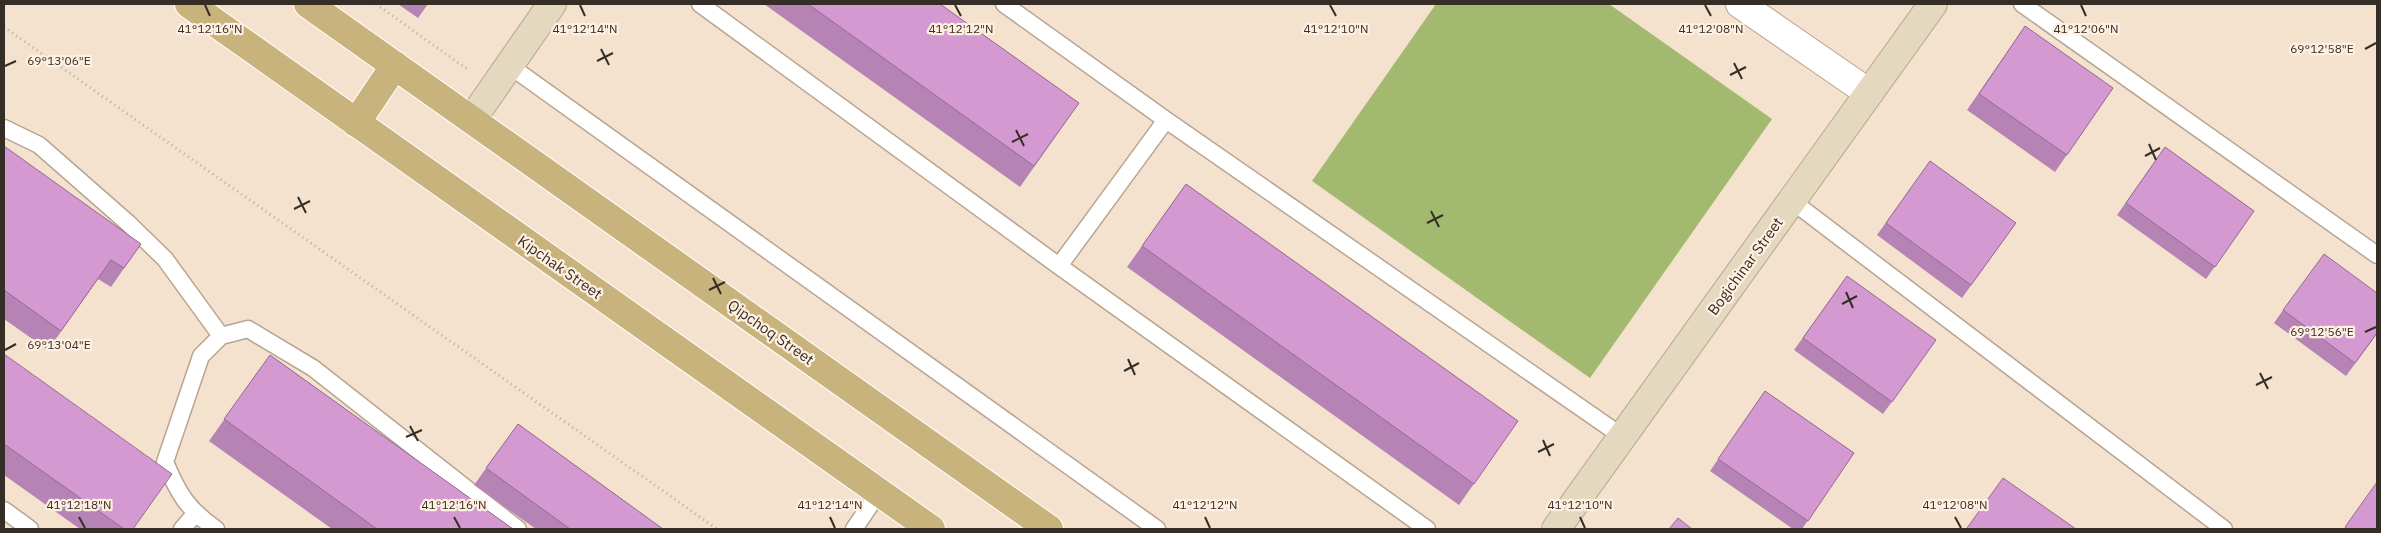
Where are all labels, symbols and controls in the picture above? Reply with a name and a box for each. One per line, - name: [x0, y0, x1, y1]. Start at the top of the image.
- text: 41°12'16"N: [177, 21, 243, 36]
- text: 41°12'14"N: [552, 21, 618, 36]
- text: 41°12'12"N: [928, 21, 994, 36]
- text: 41°12'10"N: [1303, 21, 1369, 36]
- text: 41°12'08"N: [1678, 21, 1744, 36]
- text: 41°12'06"N: [2053, 21, 2119, 36]
- text: 69°12'58"E: [2290, 41, 2354, 56]
- text: 69°13'06"E: [27, 53, 91, 68]
- street label: Bogichinar Street: [1703, 213, 1787, 319]
- street label: Kipchak Street: [514, 231, 606, 303]
- street label: Qipchoq Street: [724, 295, 818, 369]
- text: 69°12'56"E: [2290, 324, 2354, 339]
- text: 69°13'04"E: [27, 337, 91, 352]
- text: 41°12'18"N: [46, 497, 112, 512]
- text: 41°12'16"N: [421, 497, 487, 512]
- text: 41°12'14"N: [797, 497, 863, 512]
- text: 41°12'12"N: [1172, 497, 1238, 512]
- text: 41°12'10"N: [1547, 497, 1613, 512]
- text: 41°12'08"N: [1922, 497, 1988, 512]

